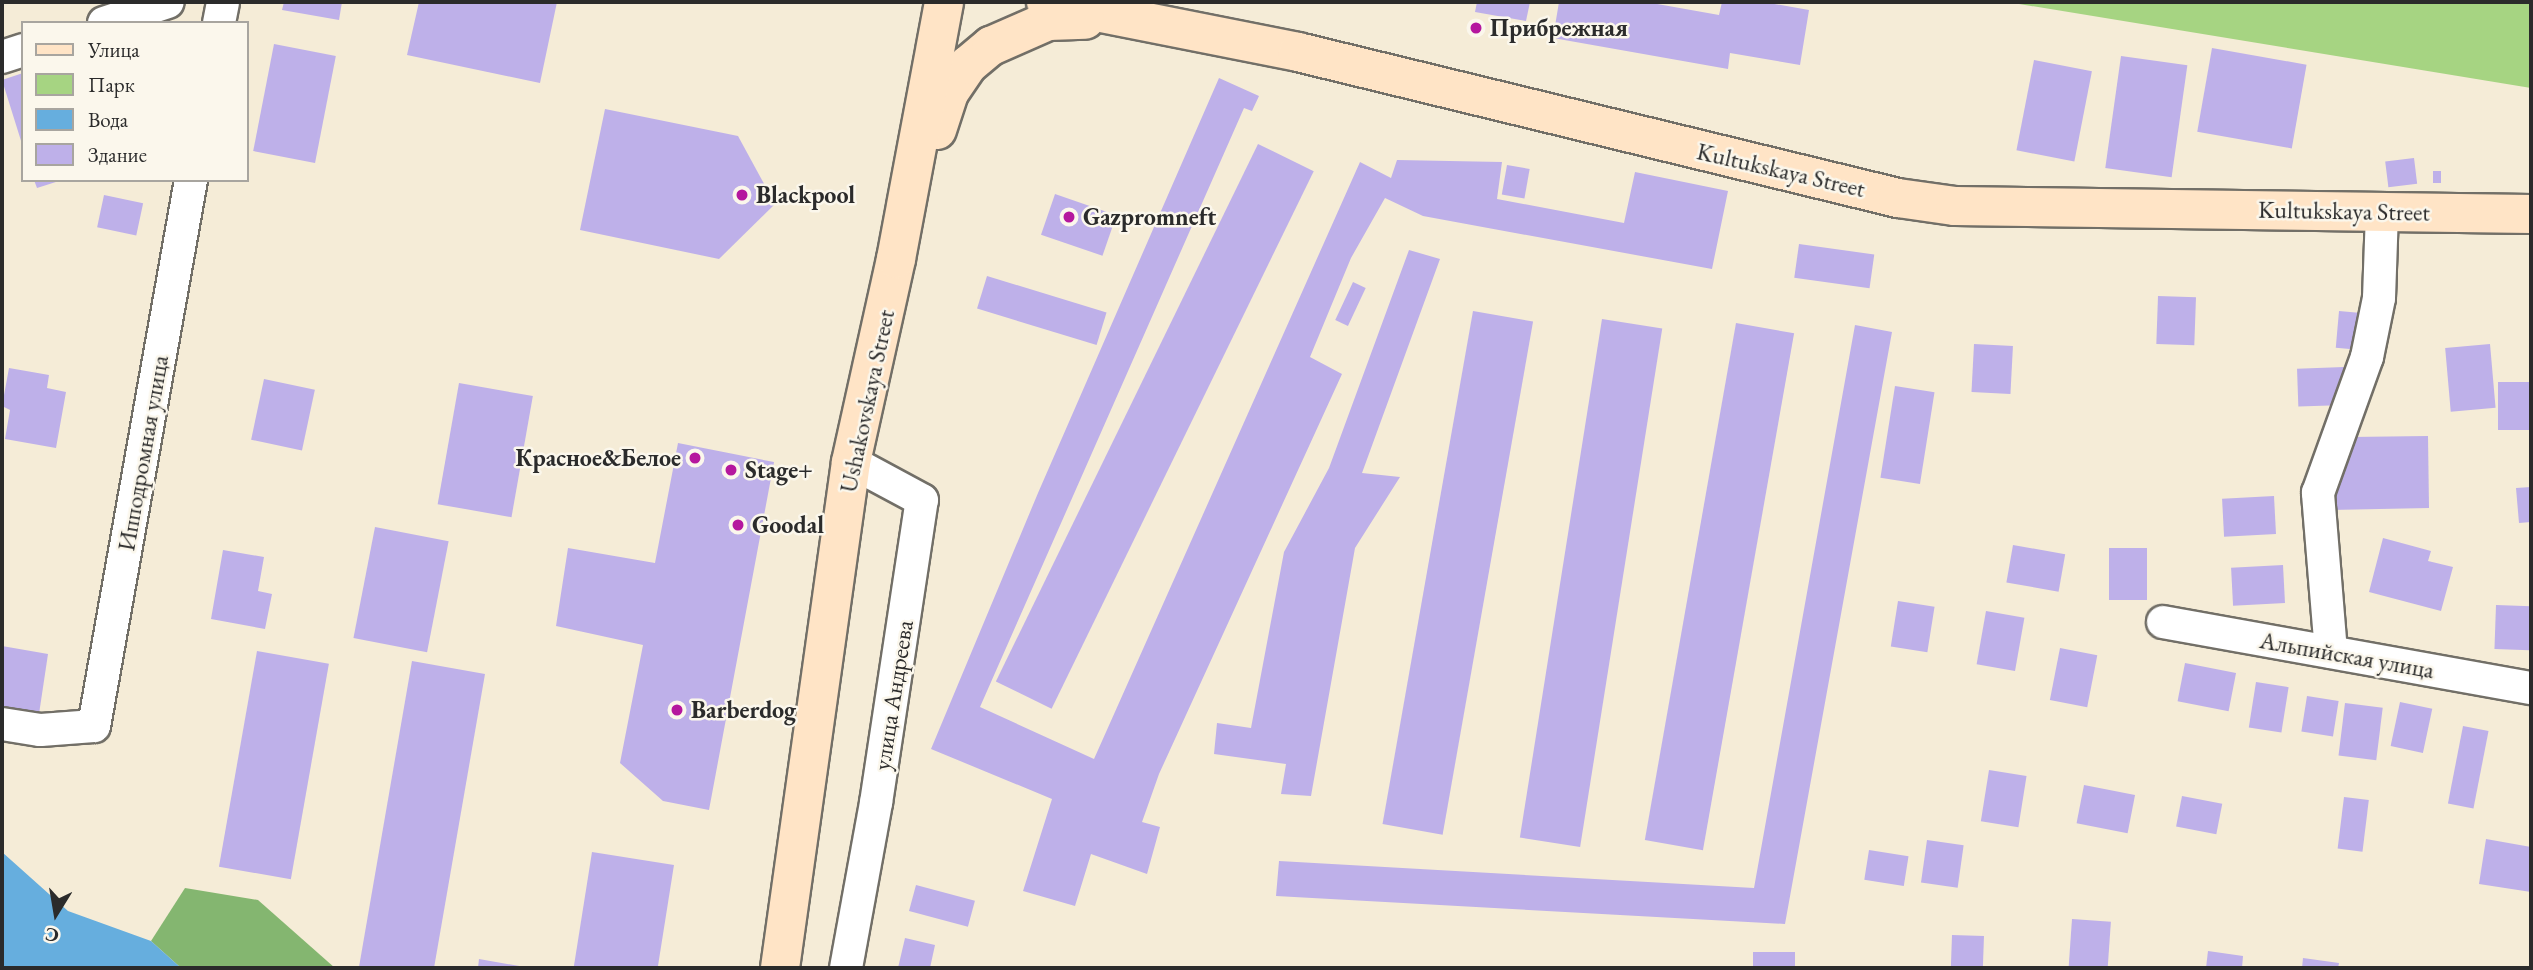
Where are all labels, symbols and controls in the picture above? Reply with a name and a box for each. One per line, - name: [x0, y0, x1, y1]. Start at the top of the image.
- place label: Прибрежная: [1490, 14, 1628, 42]
- marker: Прибрежная: [1468, 20, 1484, 36]
- legend: [21, 21, 248, 182]
- text: Улица: [88, 36, 140, 63]
- text: Парк: [88, 71, 135, 98]
- text: Вода: [88, 106, 128, 133]
- street label: Kultukskaya Street: [1694, 137, 1868, 203]
- text: Здание: [88, 141, 147, 168]
- place label: Blackpool: [756, 181, 855, 209]
- marker: Blackpool: [734, 187, 750, 203]
- street label: Kultukskaya Street: [2258, 195, 2430, 227]
- place label: Gazpromneft: [1083, 203, 1216, 231]
- marker: Gazpromneft: [1061, 209, 1077, 225]
- street label: Ushakovskaya Street: [834, 307, 900, 495]
- street label: Ипподромная улица: [112, 353, 174, 553]
- place label: Красное&Белое: [516, 444, 681, 472]
- marker: Красное&Белое: [687, 450, 703, 466]
- place label: Stage+: [745, 456, 813, 484]
- marker: Stage+: [723, 462, 739, 478]
- place label: Goodal: [752, 511, 824, 539]
- marker: Goodal: [730, 517, 746, 533]
- street label: улица Андреева: [867, 618, 919, 772]
- street label: Альпийская улица: [2258, 625, 2436, 685]
- place label: Barberdog: [691, 696, 796, 724]
- marker: Barberdog: [669, 702, 685, 718]
- north arrow: [21, 879, 91, 949]
- text: С: [43, 922, 61, 949]

